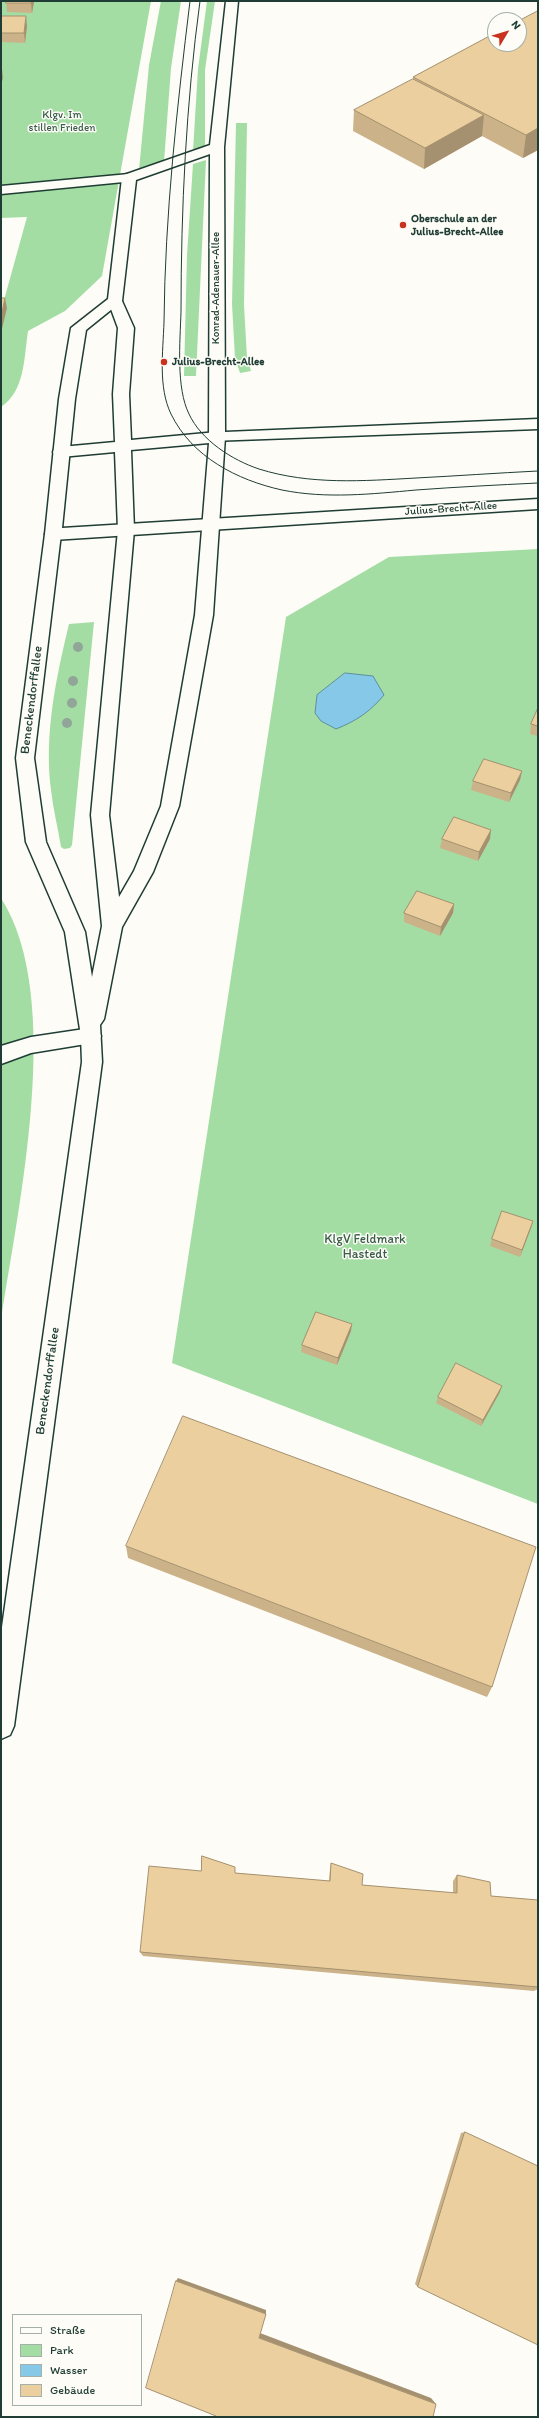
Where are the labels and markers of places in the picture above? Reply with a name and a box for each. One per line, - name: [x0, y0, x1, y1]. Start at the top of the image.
- place label: Oberschule an der Julius-Brecht-Allee: [411, 212, 504, 238]
- marker: Oberschule an der Julius-Brecht-Allee: [398, 220, 408, 230]
- place label: Julius-Brecht-Allee: [172, 355, 265, 369]
- marker: Julius-Brecht-Allee: [159, 357, 169, 367]

